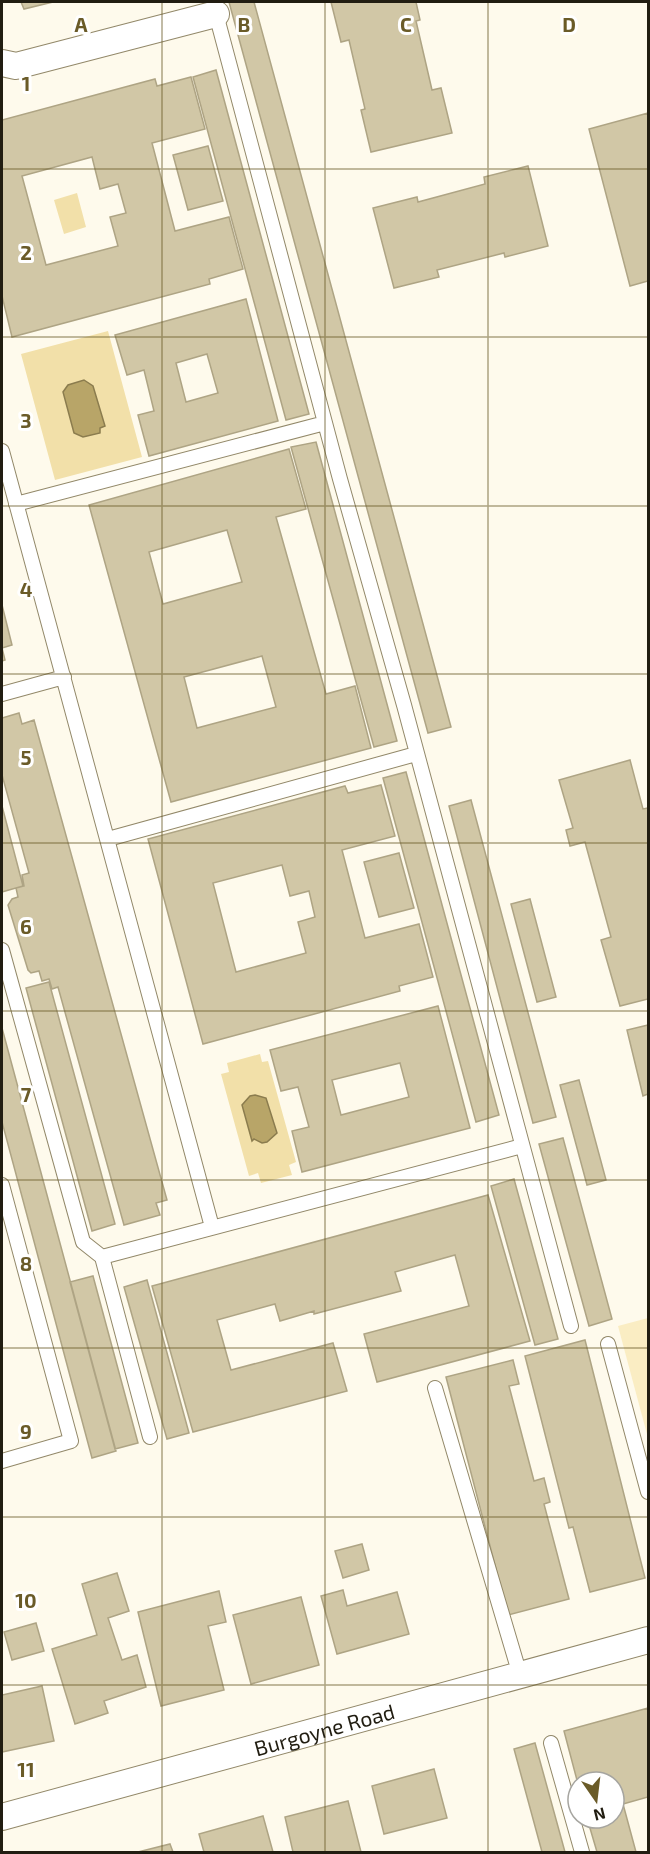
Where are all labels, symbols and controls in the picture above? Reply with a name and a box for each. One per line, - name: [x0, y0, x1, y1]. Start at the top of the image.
- text: A: [74, 12, 88, 36]
- text: B: [238, 12, 250, 36]
- text: C: [400, 12, 412, 36]
- text: D: [562, 12, 576, 36]
- text: 1: [22, 71, 30, 95]
- text: 2: [20, 240, 32, 264]
- text: 3: [20, 408, 32, 432]
- text: 4: [20, 577, 33, 601]
- text: 5: [20, 745, 32, 769]
- text: 6: [20, 914, 32, 938]
- text: 7: [21, 1082, 32, 1106]
- text: 8: [20, 1251, 32, 1275]
- text: 9: [20, 1419, 32, 1443]
- text: 10: [15, 1588, 37, 1612]
- street label: Burgoyne Road: [251, 1698, 397, 1760]
- text: 11: [17, 1757, 35, 1781]
- north arrow: [566, 1770, 626, 1830]
- text: N: [592, 1804, 608, 1826]

